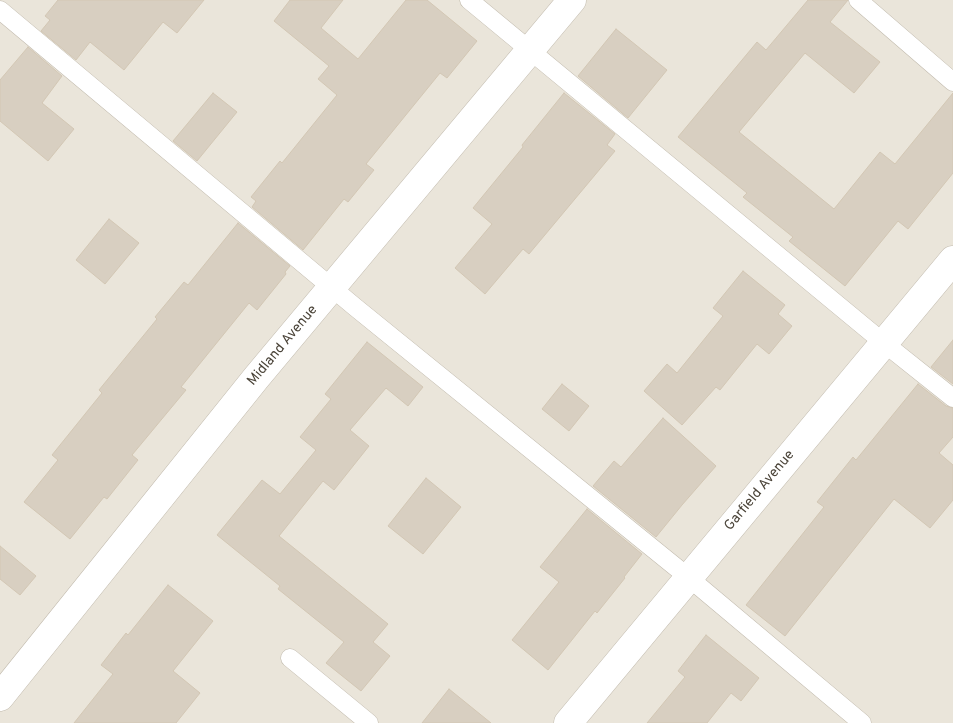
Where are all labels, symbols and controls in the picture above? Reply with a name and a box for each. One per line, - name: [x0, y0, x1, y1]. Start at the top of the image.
- street label: Midland Avenue: [244, 302, 322, 390]
- street label: Garfield Avenue: [721, 447, 799, 535]

